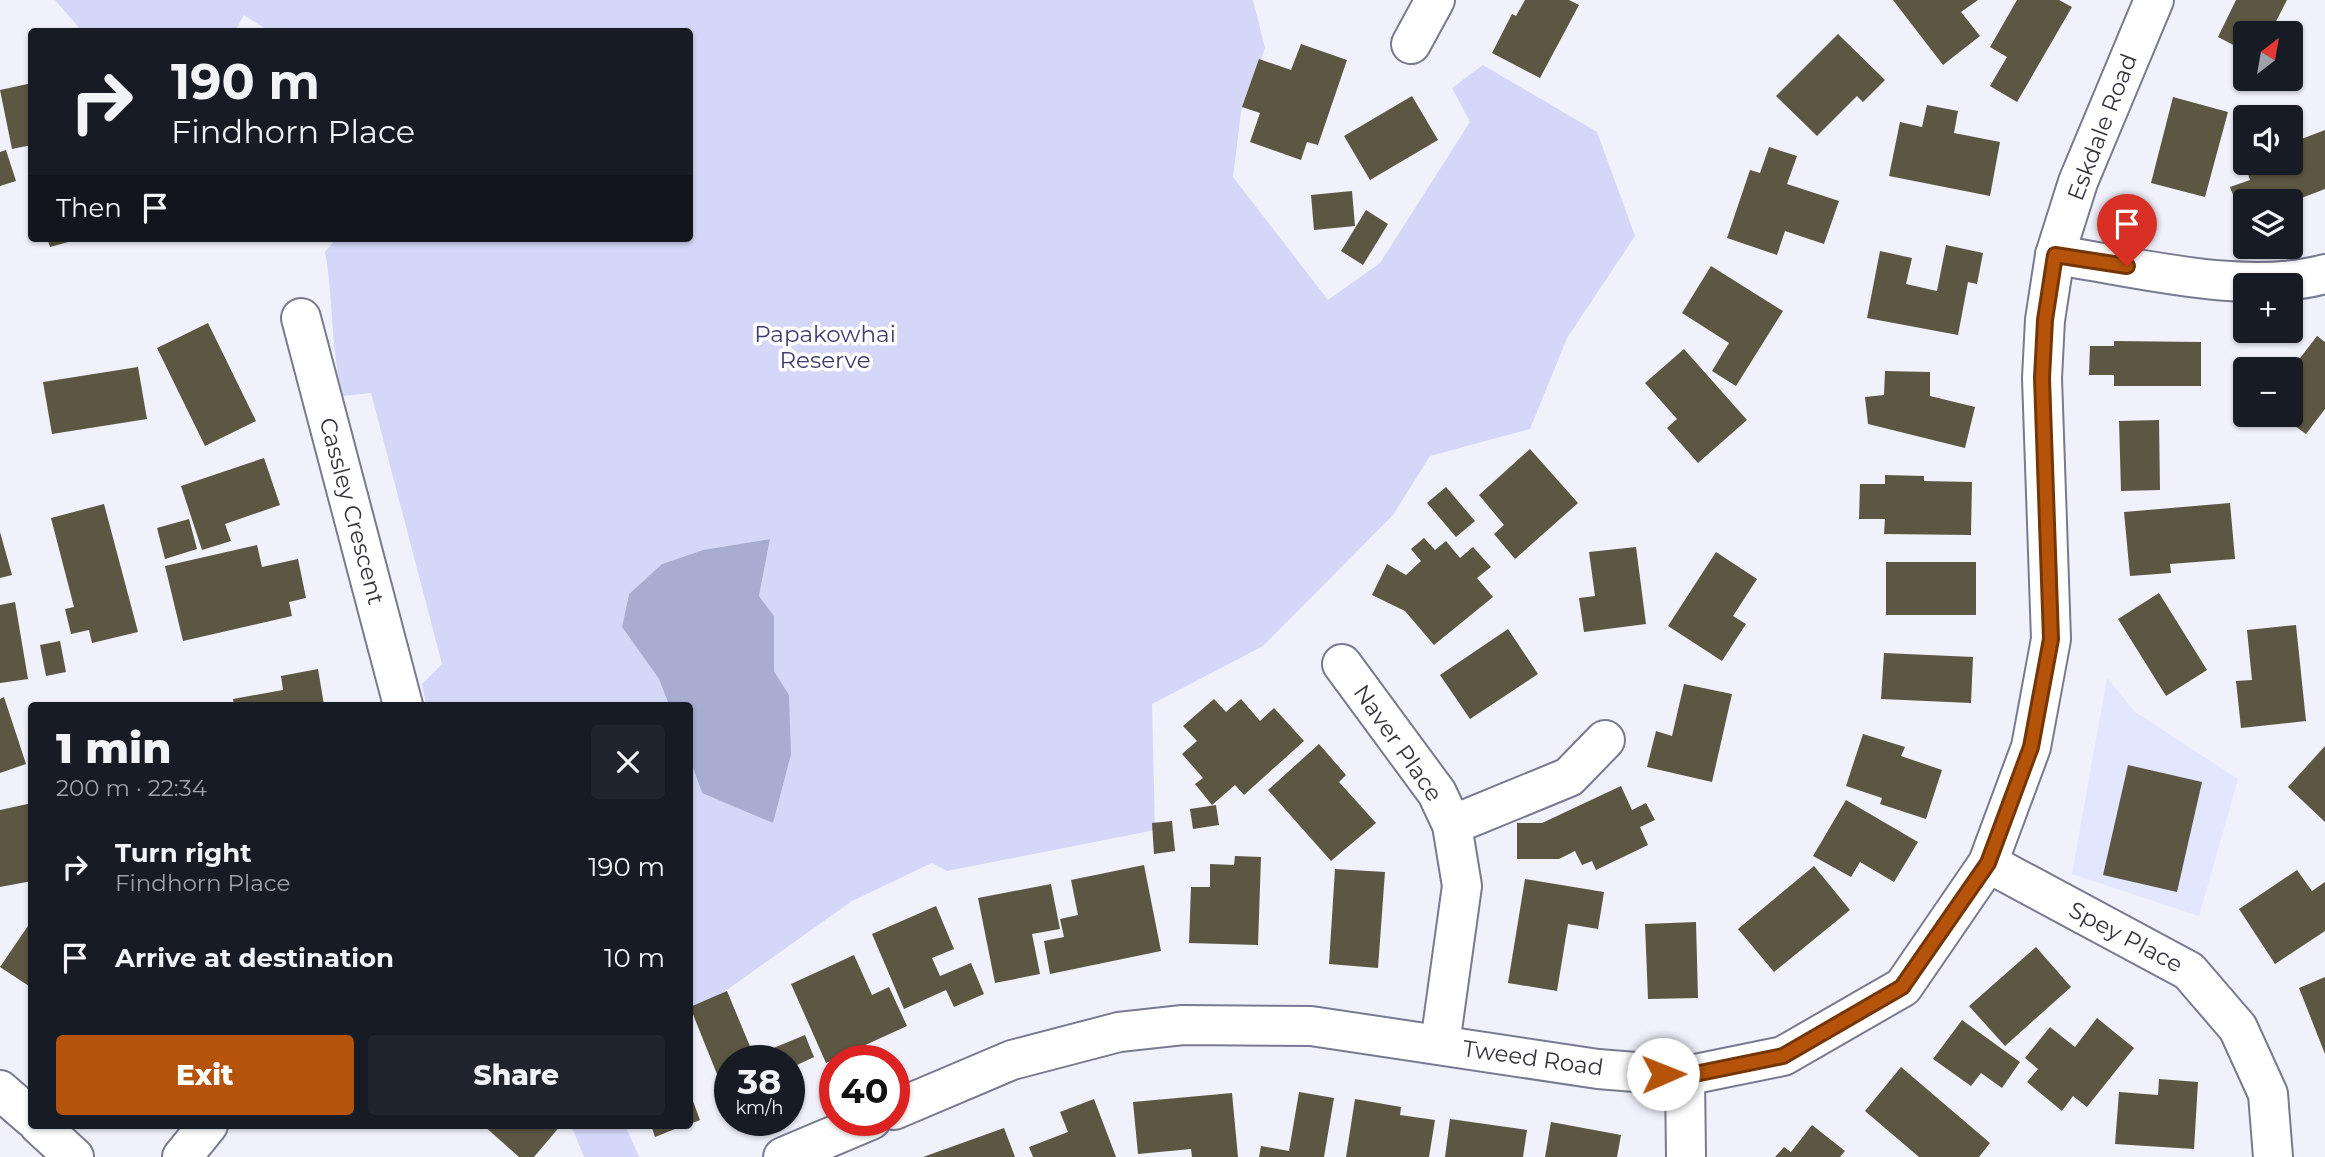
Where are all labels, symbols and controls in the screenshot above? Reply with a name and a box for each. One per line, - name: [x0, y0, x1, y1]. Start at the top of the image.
- north arrow: [2233, 21, 2303, 91]
- map controls: [2233, 21, 2303, 427]
- street label: Eskdale Road: [2061, 50, 2143, 204]
- text: 190 m: [171, 52, 320, 111]
- icon: right: [56, 56, 147, 147]
- button: sound: [2233, 105, 2303, 175]
- text: Findhorn Place: [171, 112, 415, 151]
- icon: arrive: [136, 189, 174, 227]
- button: layers: [2233, 189, 2303, 259]
- text: Then: [56, 192, 122, 224]
- pin: [2097, 194, 2157, 266]
- icon: arrive: [2108, 205, 2146, 243]
- button: +: [2233, 273, 2303, 343]
- park label: Papakowhai Reserve: [754, 320, 896, 374]
- button: −: [2233, 357, 2303, 427]
- street label: Cassley Crescent: [314, 414, 390, 608]
- street label: Naver Place: [1347, 679, 1449, 807]
- text: 1 min: [56, 722, 172, 774]
- button: close: [591, 725, 665, 799]
- text: 200 m · 22:34: [56, 774, 207, 802]
- text: Turn right: [115, 837, 251, 869]
- icon: right: [56, 848, 94, 886]
- text: 190 m: [588, 851, 665, 883]
- text: Findhorn Place: [115, 869, 290, 897]
- street label: Spey Place: [2064, 895, 2188, 979]
- icon: arrive: [56, 939, 94, 977]
- text: Arrive at destination: [115, 942, 394, 974]
- text: 10 m: [604, 942, 665, 974]
- street label: Tweed Road: [1461, 1034, 1605, 1082]
- button: Exit: [56, 1035, 354, 1115]
- button: Share: [368, 1035, 665, 1115]
- position arrow: [1626, 1037, 1700, 1111]
- speed limit sign: 40: [819, 1045, 910, 1136]
- text: 38: [738, 1060, 781, 1103]
- text: km/h: [735, 1097, 784, 1119]

